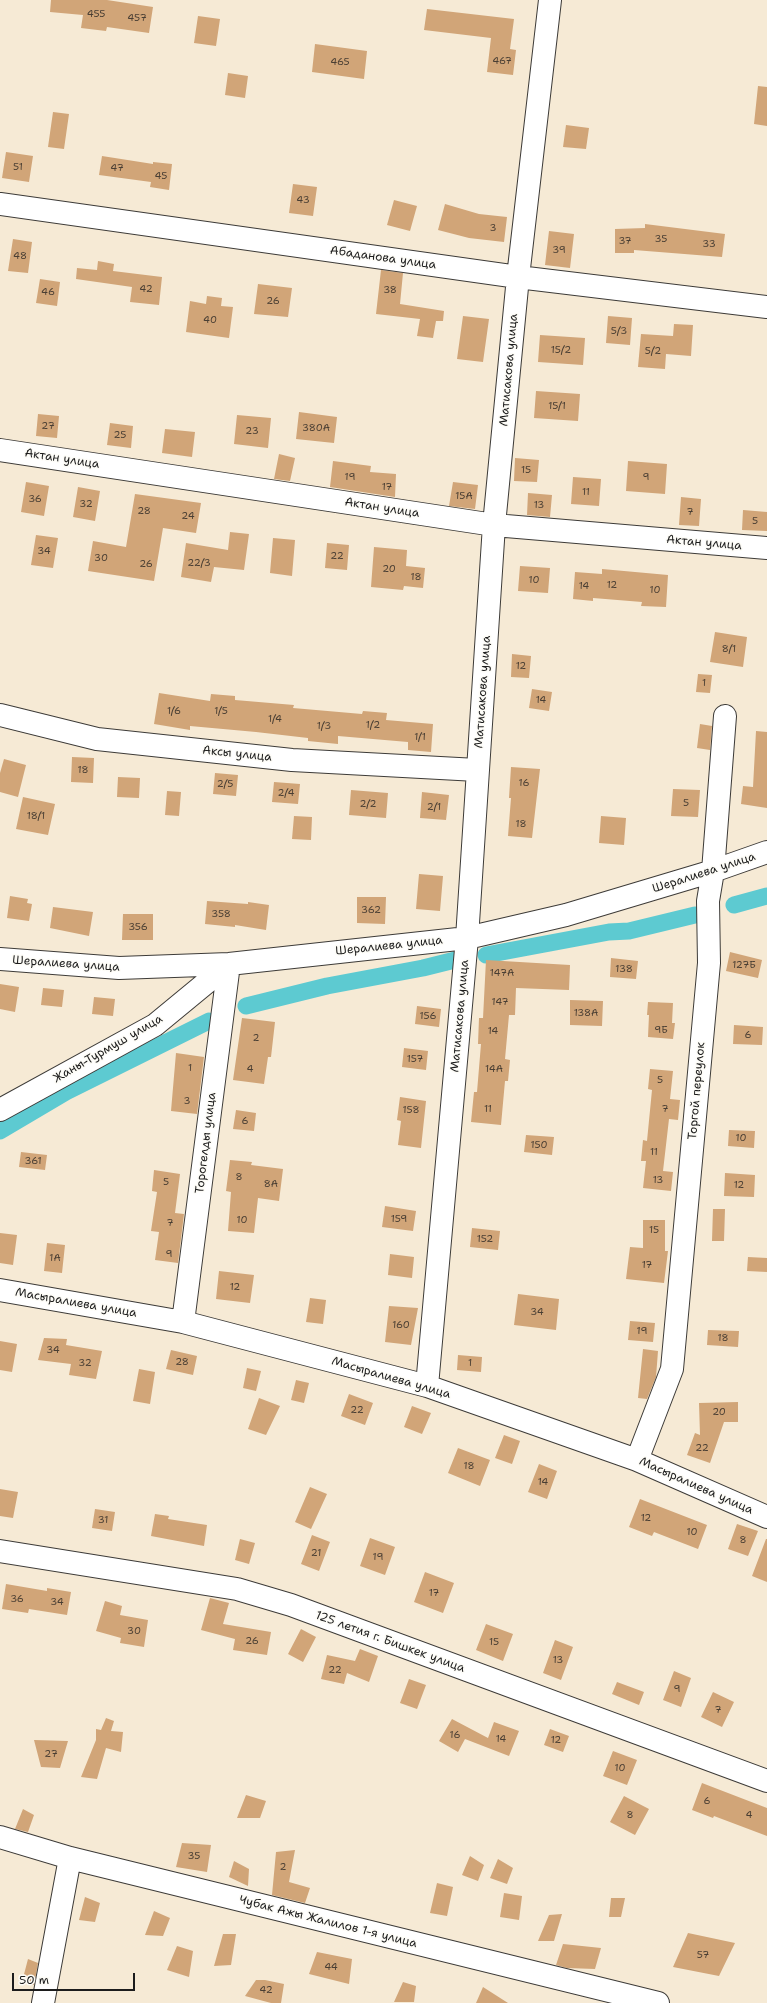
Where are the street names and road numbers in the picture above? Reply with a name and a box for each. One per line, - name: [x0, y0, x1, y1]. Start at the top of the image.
- street label: Абаданова улица: [329, 243, 437, 273]
- street label: Матисакова улица: [497, 313, 521, 427]
- street label: Актан улица: [24, 446, 100, 472]
- street label: Актан улица: [344, 495, 420, 521]
- street label: Актан улица: [666, 533, 742, 553]
- street label: Матисакова улица: [472, 635, 494, 749]
- street label: Аксы улица: [202, 743, 272, 765]
- street label: Шералиева улица: [651, 850, 757, 896]
- street label: Шералиева улица: [335, 933, 443, 959]
- street label: Шералиева улица: [12, 953, 120, 975]
- street label: Матисакова улица: [448, 959, 472, 1073]
- street label: Жаны-Турмуш улица: [51, 1012, 165, 1086]
- street label: Торгой переулок: [686, 1042, 708, 1140]
- street label: Торогелды улица: [193, 1091, 219, 1195]
- street label: Масыралиева улица: [14, 1285, 138, 1321]
- street label: Масыралиева улица: [330, 1354, 452, 1402]
- street label: Масыралиева улица: [637, 1454, 755, 1518]
- street label: 125 летия г. Бишкек улица: [313, 1608, 467, 1676]
- street label: Чубак Ажы Жалилов 1-я улица: [237, 1893, 419, 1951]

